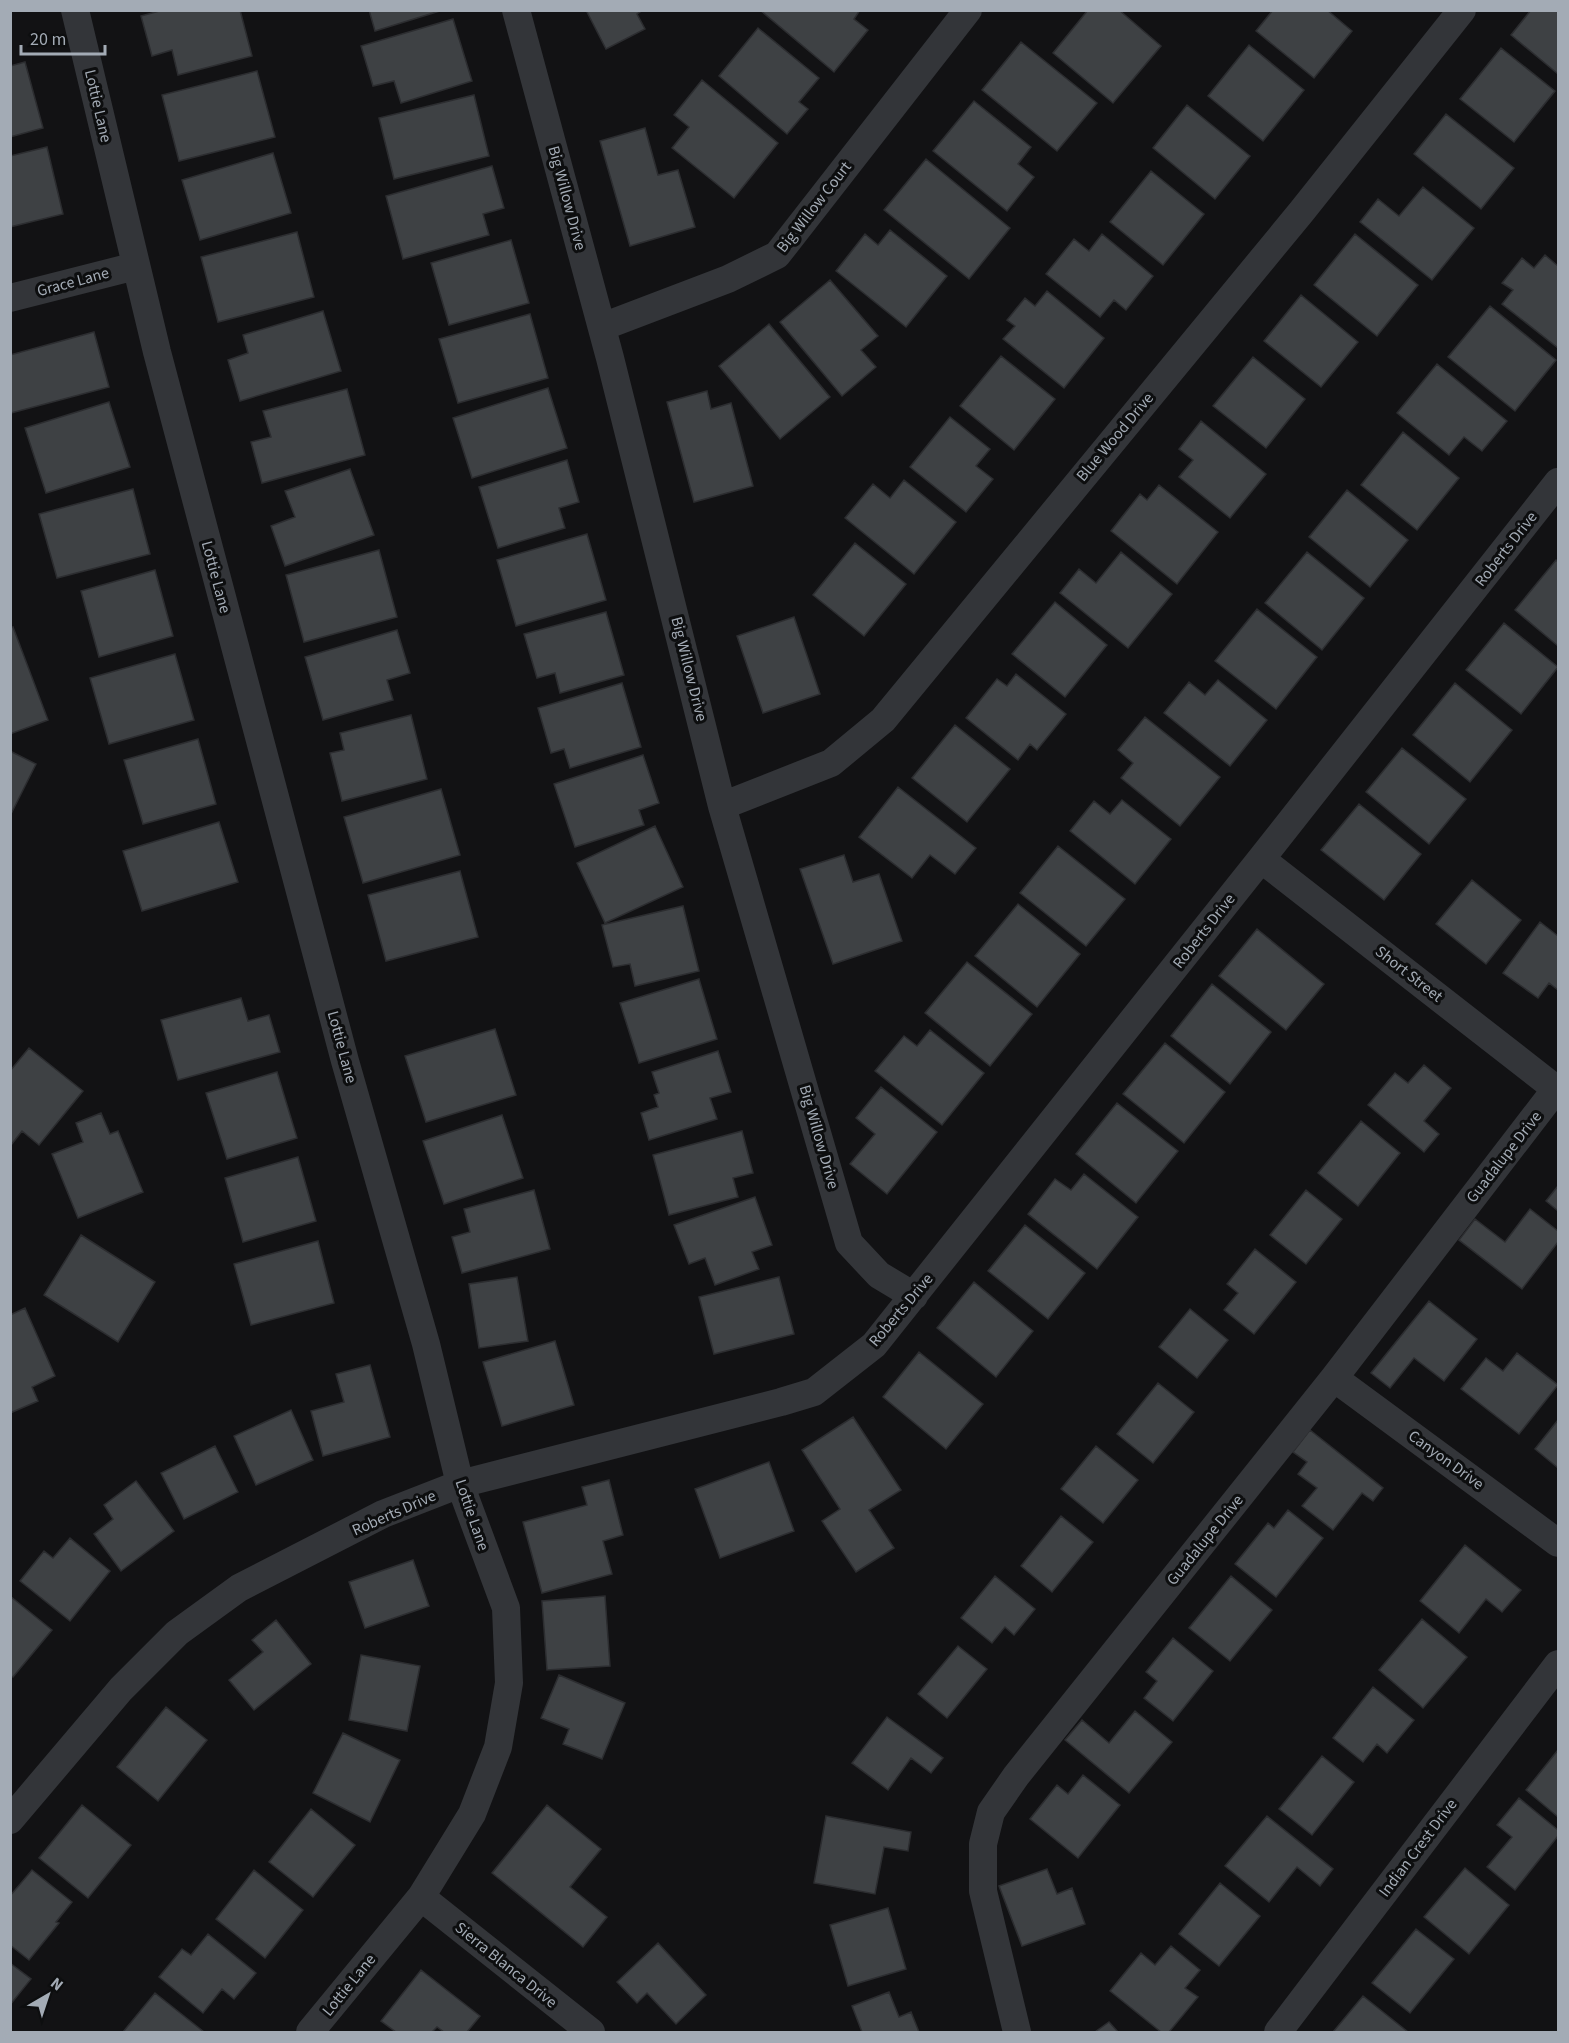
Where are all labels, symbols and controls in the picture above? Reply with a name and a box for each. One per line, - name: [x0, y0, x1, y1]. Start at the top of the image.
- scale bar: [21, 18, 105, 56]
- text: 20 m: [30, 27, 66, 52]
- street label: Lottie Lane: [79, 67, 117, 145]
- street label: Big Willow Drive: [542, 143, 592, 253]
- street label: Big Willow Court: [771, 156, 857, 257]
- street label: Grace Lane: [35, 262, 112, 302]
- street label: Blue Wood Drive: [1071, 388, 1159, 486]
- street label: Roberts Drive: [1470, 507, 1542, 591]
- street label: Lottie Lane: [196, 538, 236, 616]
- street label: Big Willow Drive: [665, 614, 713, 724]
- street label: Roberts Drive: [1168, 889, 1240, 973]
- street label: Short Street: [1371, 941, 1448, 1008]
- street label: Lottie Lane: [322, 1008, 362, 1086]
- street label: Big Willow Drive: [794, 1082, 844, 1192]
- street label: Guadalupe Drive: [1461, 1106, 1547, 1208]
- street label: Roberts Drive: [864, 1268, 938, 1351]
- street label: Canyon Drive: [1404, 1425, 1488, 1495]
- street label: Lottie Lane: [450, 1476, 494, 1554]
- street label: Roberts Drive: [349, 1485, 440, 1541]
- street label: Guadalupe Drive: [1162, 1490, 1249, 1590]
- street label: Indian Crest Drive: [1374, 1794, 1462, 1902]
- street label: Sierra Blanca Drive: [450, 1917, 562, 2013]
- street label: Lottie Lane: [317, 1949, 381, 2021]
- north arrow: [18, 1965, 78, 2025]
- text: N: [46, 1972, 68, 1996]

